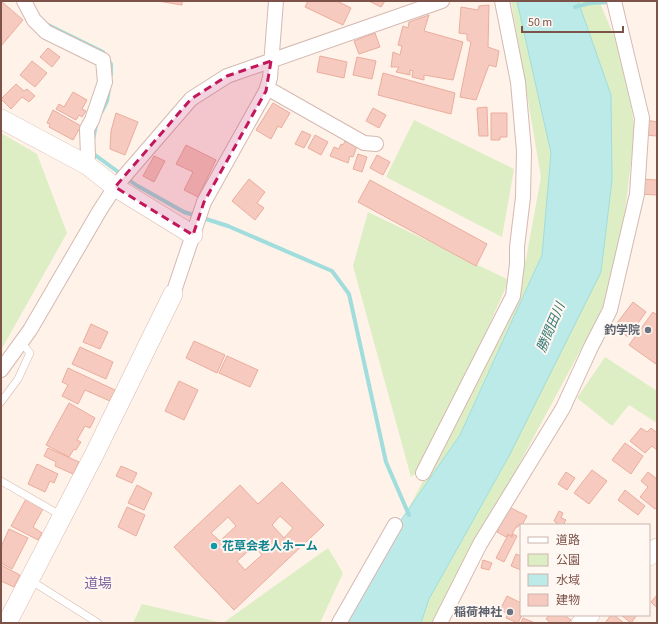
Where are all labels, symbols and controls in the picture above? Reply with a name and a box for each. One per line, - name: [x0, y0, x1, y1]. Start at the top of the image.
- scale bar: [522, 8, 623, 34]
- text: 50 m: [528, 14, 552, 31]
- water label: 勝間田川: [532, 298, 570, 355]
- place label: 釣学院: [604, 322, 640, 339]
- marker: 釣学院: [643, 325, 653, 335]
- legend: [520, 524, 650, 616]
- text: 道路: [556, 532, 580, 549]
- place label: 花草会老人ホーム: [222, 538, 318, 555]
- marker: 花草会老人ホーム: [209, 541, 219, 551]
- text: 公園: [556, 552, 580, 569]
- text: 水域: [556, 572, 580, 589]
- district label: 道場: [84, 574, 112, 594]
- text: 建物: [556, 592, 580, 609]
- place label: 稲荷神社: [454, 604, 502, 621]
- marker: 稲荷神社: [505, 607, 515, 617]

